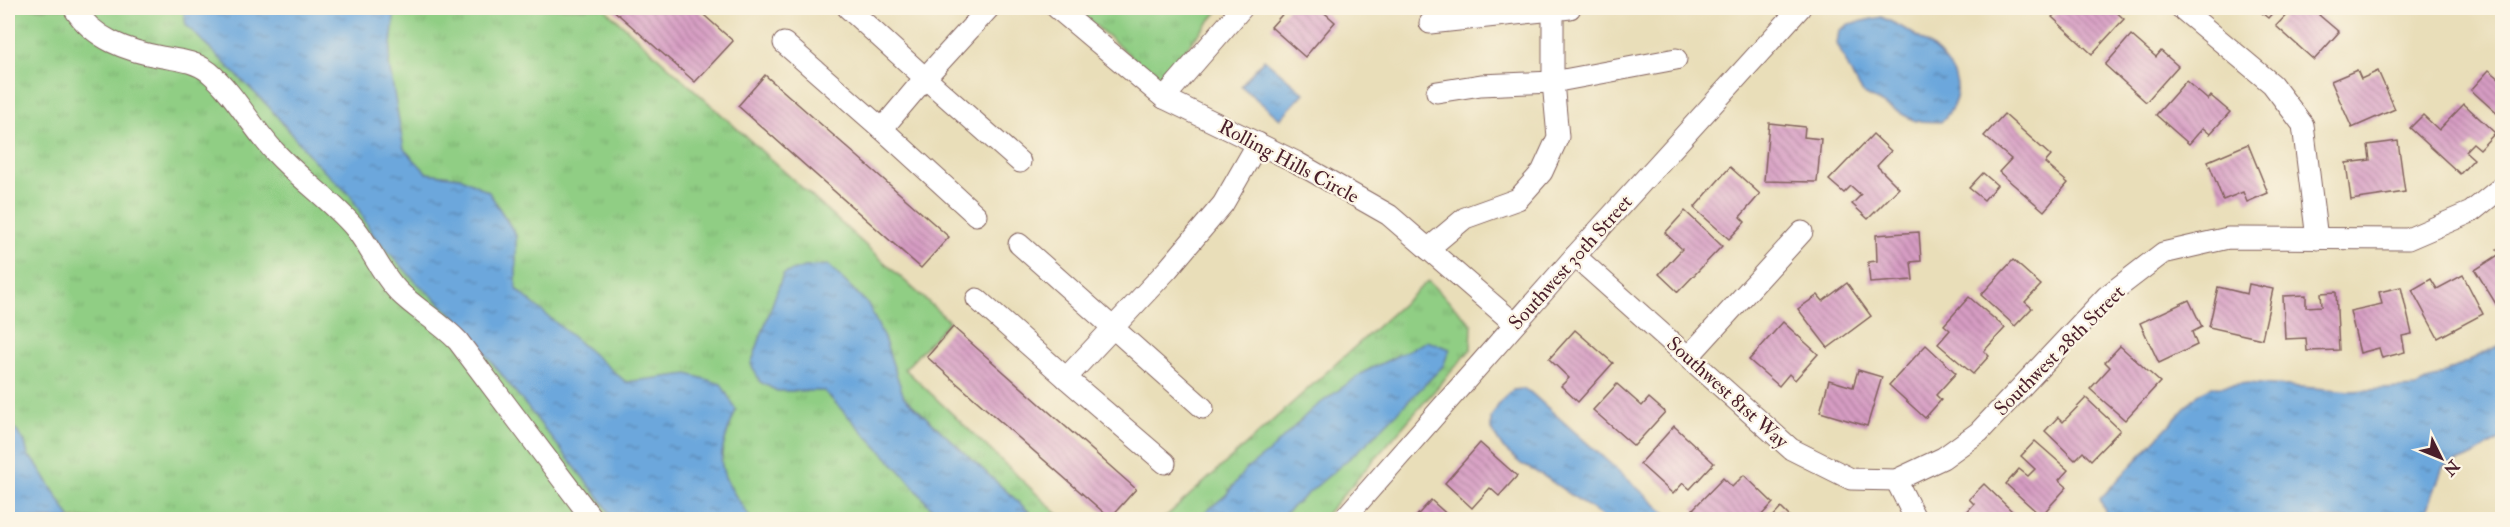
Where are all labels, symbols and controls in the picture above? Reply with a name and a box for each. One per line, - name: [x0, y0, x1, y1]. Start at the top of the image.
- street label: Rolling Hills Circle: [1214, 114, 1363, 209]
- street label: Southwest 30th Street: [1503, 189, 1638, 335]
- street label: Southwest 28th Street: [1989, 279, 2130, 421]
- street label: Southwest 81st Way: [1662, 331, 1795, 454]
- north arrow: [2411, 428, 2471, 488]
- text: N: [2439, 455, 2464, 480]

